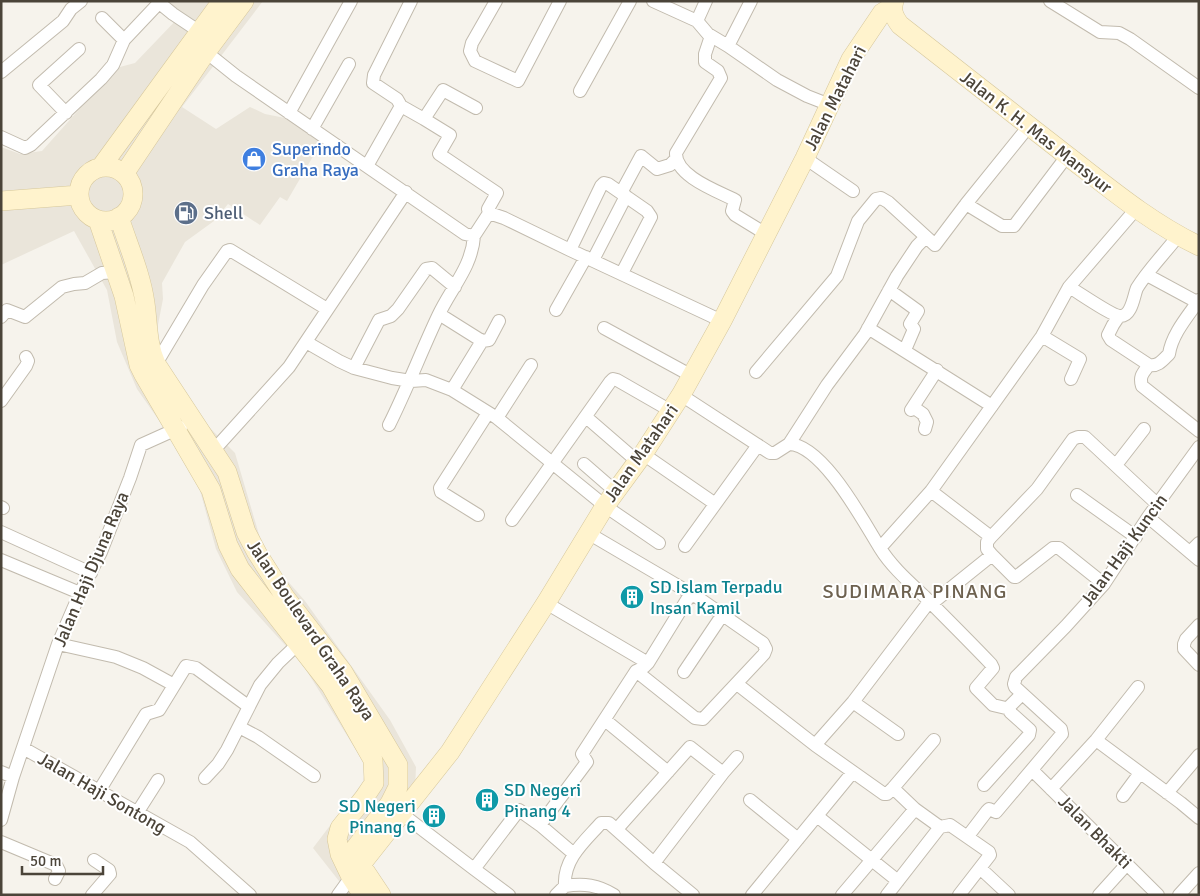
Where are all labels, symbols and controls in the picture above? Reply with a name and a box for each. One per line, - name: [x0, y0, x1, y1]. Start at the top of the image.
- street label: Jalan Matahari: [799, 42, 871, 154]
- street label: Jalan K. H. Mas Mansyur: [956, 66, 1117, 198]
- place label: Superindo Graha Raya: [272, 138, 359, 181]
- shop icon: Superindo Graha Raya: [241, 146, 267, 172]
- fuel station icon: Shell: [173, 200, 199, 226]
- place label: Shell: [204, 202, 243, 224]
- street label: Jalan Matahari: [599, 400, 683, 506]
- street label: Jalan Haji Djuna Raya: [48, 488, 134, 650]
- street label: Jalan Haji Kuncin: [1076, 490, 1172, 610]
- street label: Jalan Boulevard Graha Raya: [242, 535, 380, 725]
- place label: SD Islam Terpadu Insan Kamil: [650, 576, 783, 619]
- district label: SUDIMARA PINANG: [823, 579, 1007, 604]
- building icon: SD Islam Terpadu Insan Kamil: [619, 584, 645, 610]
- street label: Jalan Haji Sontong: [34, 747, 170, 839]
- place label: SD Negeri Pinang 4: [504, 779, 581, 822]
- building icon: SD Negeri Pinang 4: [474, 787, 500, 813]
- street label: Jalan Bhakti: [1054, 791, 1136, 873]
- place label: SD Negeri Pinang 6: [339, 795, 416, 838]
- building icon: SD Negeri Pinang 6: [421, 803, 447, 829]
- scale bar: [22, 844, 104, 876]
- text: 50 m: [30, 852, 61, 870]

